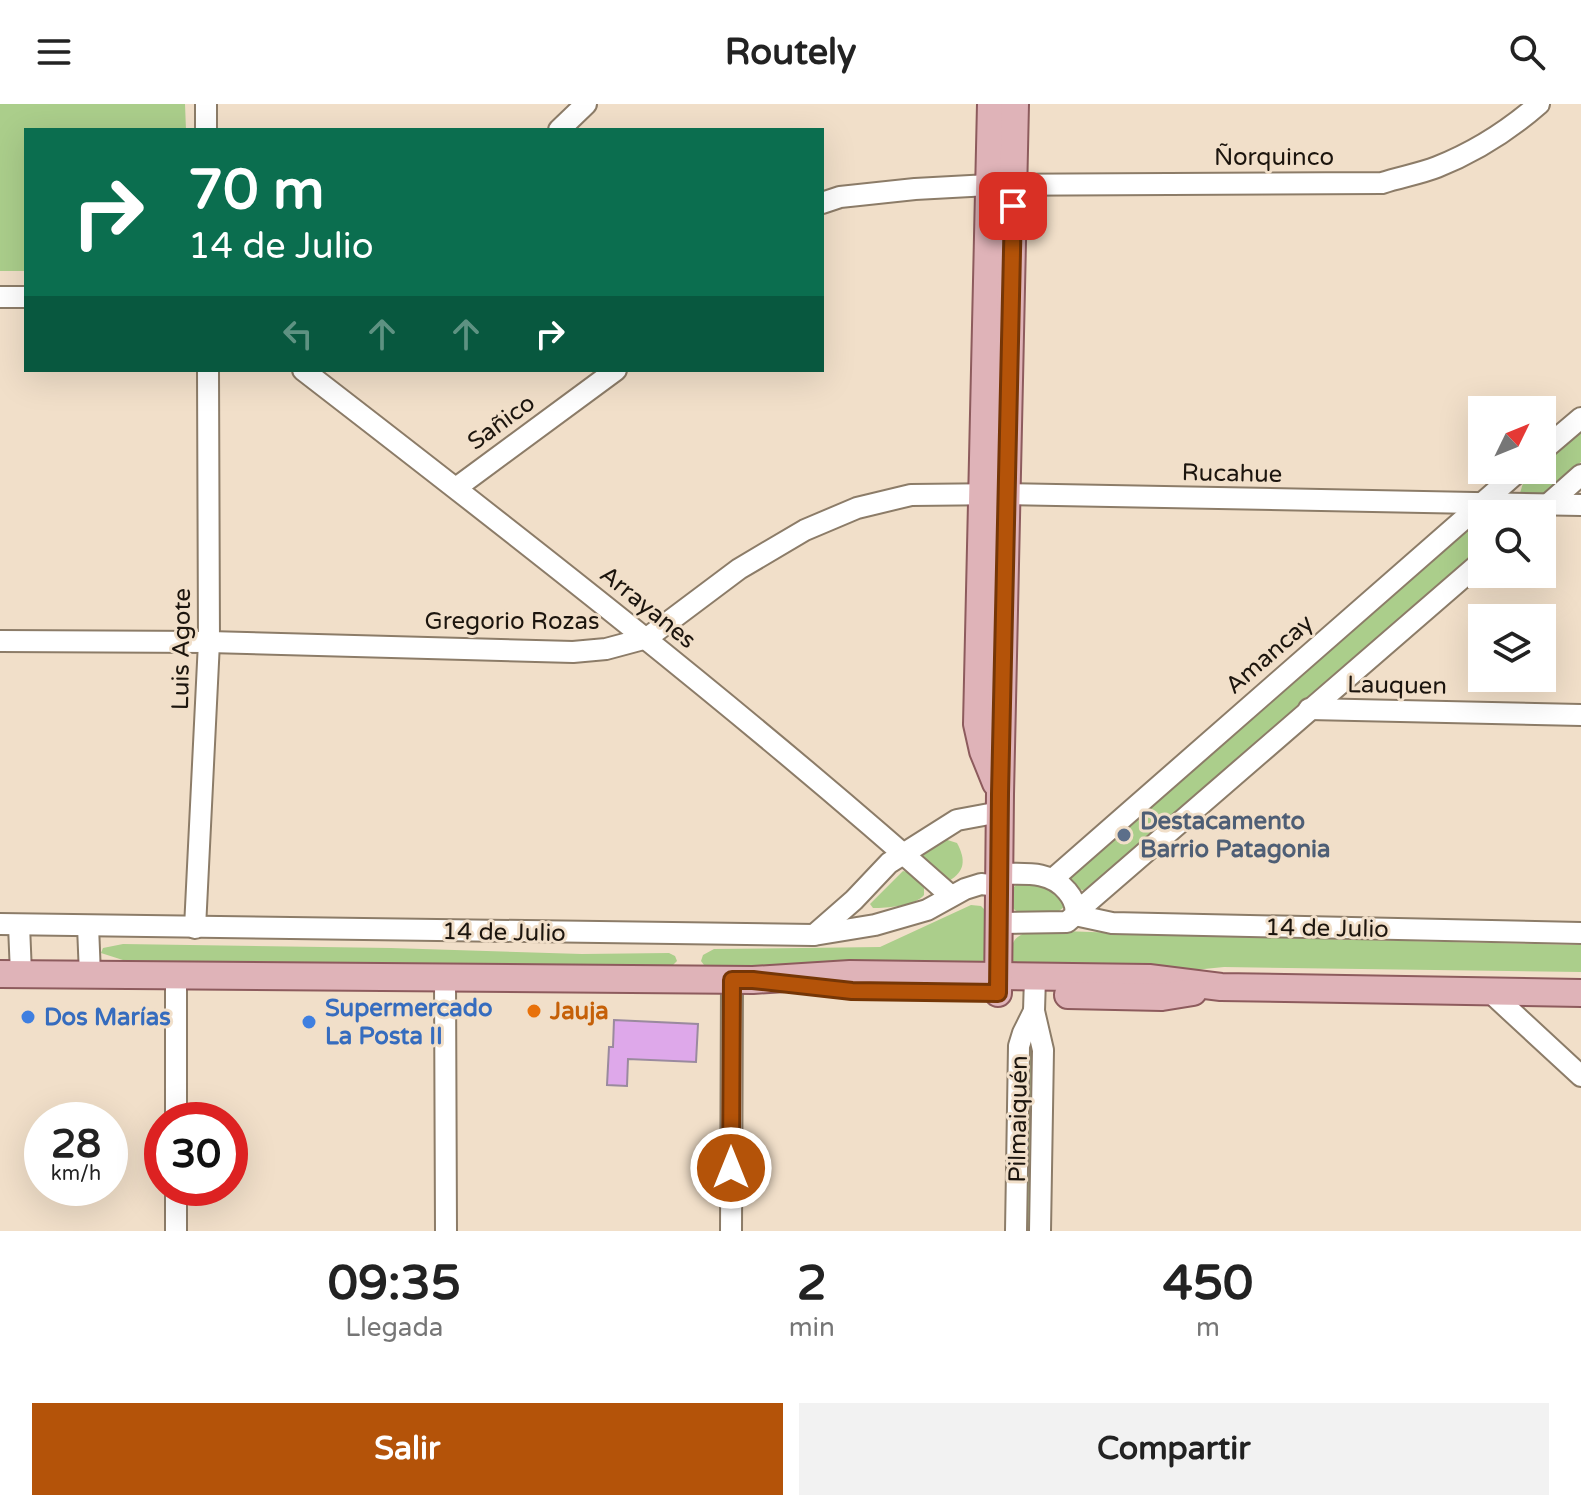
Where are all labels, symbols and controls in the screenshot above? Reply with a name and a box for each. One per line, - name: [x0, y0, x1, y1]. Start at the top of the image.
- icon: menu: [32, 30, 76, 74]
- icon: search: [1505, 30, 1549, 74]
- text: Routely: [725, 31, 856, 74]
- street label: Ñorquinco: [1214, 143, 1334, 172]
- text: 70 m: [188, 157, 324, 224]
- icon: right: [56, 160, 160, 264]
- pin: [979, 172, 1047, 240]
- icon: arrive: [991, 184, 1035, 228]
- text: 14 de Julio: [188, 225, 374, 268]
- icon: left: [276, 312, 320, 356]
- icon: ahead: [360, 312, 404, 356]
- icon: ahead: [444, 312, 488, 356]
- icon: right: [528, 312, 572, 356]
- street label: Sañico: [462, 388, 541, 457]
- north arrow: [1468, 396, 1556, 484]
- map controls: [1468, 396, 1556, 692]
- street label: Rucahue: [1181, 458, 1283, 489]
- button: search: [1468, 500, 1556, 588]
- street label: Arrayanes: [594, 560, 702, 655]
- street label: Luis Agote: [166, 588, 197, 710]
- button: layers: [1468, 604, 1556, 692]
- street label: Gregorio Rozas: [425, 607, 599, 636]
- street label: Amancay: [1219, 608, 1319, 700]
- street label: Lauquen: [1347, 670, 1447, 701]
- place label: Destacamento Barrio Patagonia: [1140, 807, 1331, 864]
- marker: Destacamento Barrio Patagonia: [1115, 826, 1133, 844]
- street label: 14 de Julio: [1265, 913, 1389, 944]
- street label: 14 de Julio: [442, 917, 566, 948]
- place label: Supermercado La Posta II: [325, 994, 493, 1051]
- place label: Jauja: [549, 997, 609, 1026]
- marker: Jauja: [525, 1002, 543, 1020]
- place label: Dos Marías: [44, 1003, 171, 1032]
- marker: Dos Marías: [19, 1008, 37, 1026]
- marker: Supermercado La Posta II: [300, 1013, 318, 1031]
- street label: Pilmaiquén: [1003, 1055, 1034, 1183]
- speed limit sign: 30: [144, 1102, 248, 1206]
- text: 28: [51, 1120, 101, 1168]
- position arrow: [689, 1126, 773, 1210]
- text: km/h: [51, 1162, 101, 1186]
- text: 09:35: [328, 1255, 461, 1313]
- text: 2: [797, 1255, 827, 1313]
- text: 450: [1163, 1255, 1253, 1313]
- text: Llegada: [345, 1312, 443, 1343]
- text: min: [789, 1312, 835, 1343]
- text: m: [1196, 1312, 1220, 1343]
- button: Salir: [32, 1403, 783, 1495]
- button: Compartir: [799, 1403, 1549, 1495]

